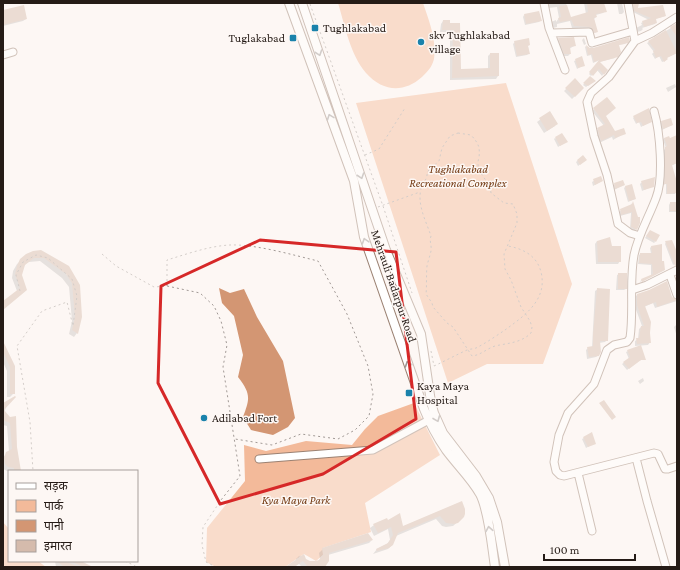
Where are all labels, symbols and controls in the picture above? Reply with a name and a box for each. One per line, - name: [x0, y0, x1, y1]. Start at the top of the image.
- place label: Tughlakabad: [323, 21, 387, 35]
- marker: Tughlakabad: [310, 23, 320, 33]
- place label: skv Tughlakabad village: [428, 28, 511, 56]
- place label: Tuglakabad: [228, 31, 286, 45]
- marker: Tuglakabad: [288, 33, 298, 43]
- marker: skv Tughlakabad village: [416, 37, 426, 47]
- one-way arrow: [314, 50, 323, 57]
- one-way arrow: [327, 113, 335, 120]
- park label: Tughlakabad Recreational Complex: [409, 162, 508, 190]
- one-way arrow: [356, 173, 364, 180]
- street label: Mehrauli Badarpur Road: [368, 228, 420, 345]
- one-way arrow: [362, 238, 370, 245]
- one-way arrow: [405, 361, 413, 368]
- place label: Kaya Maya Hospital: [417, 379, 469, 407]
- marker: Kaya Maya Hospital: [404, 388, 414, 398]
- place label: Adilabad Fort: [212, 411, 278, 425]
- marker: Adilabad Fort: [199, 413, 209, 423]
- one-way arrow: [432, 415, 440, 423]
- legend: [8, 470, 138, 562]
- text: सड़क: [44, 479, 69, 493]
- park label: Kya Maya Park: [262, 493, 331, 507]
- text: पार्क: [44, 499, 64, 513]
- text: पानी: [44, 518, 65, 533]
- one-way arrow: [485, 525, 493, 532]
- scale bar: [544, 536, 635, 562]
- text: इमारत: [44, 539, 73, 553]
- text: 100 m: [550, 543, 580, 557]

